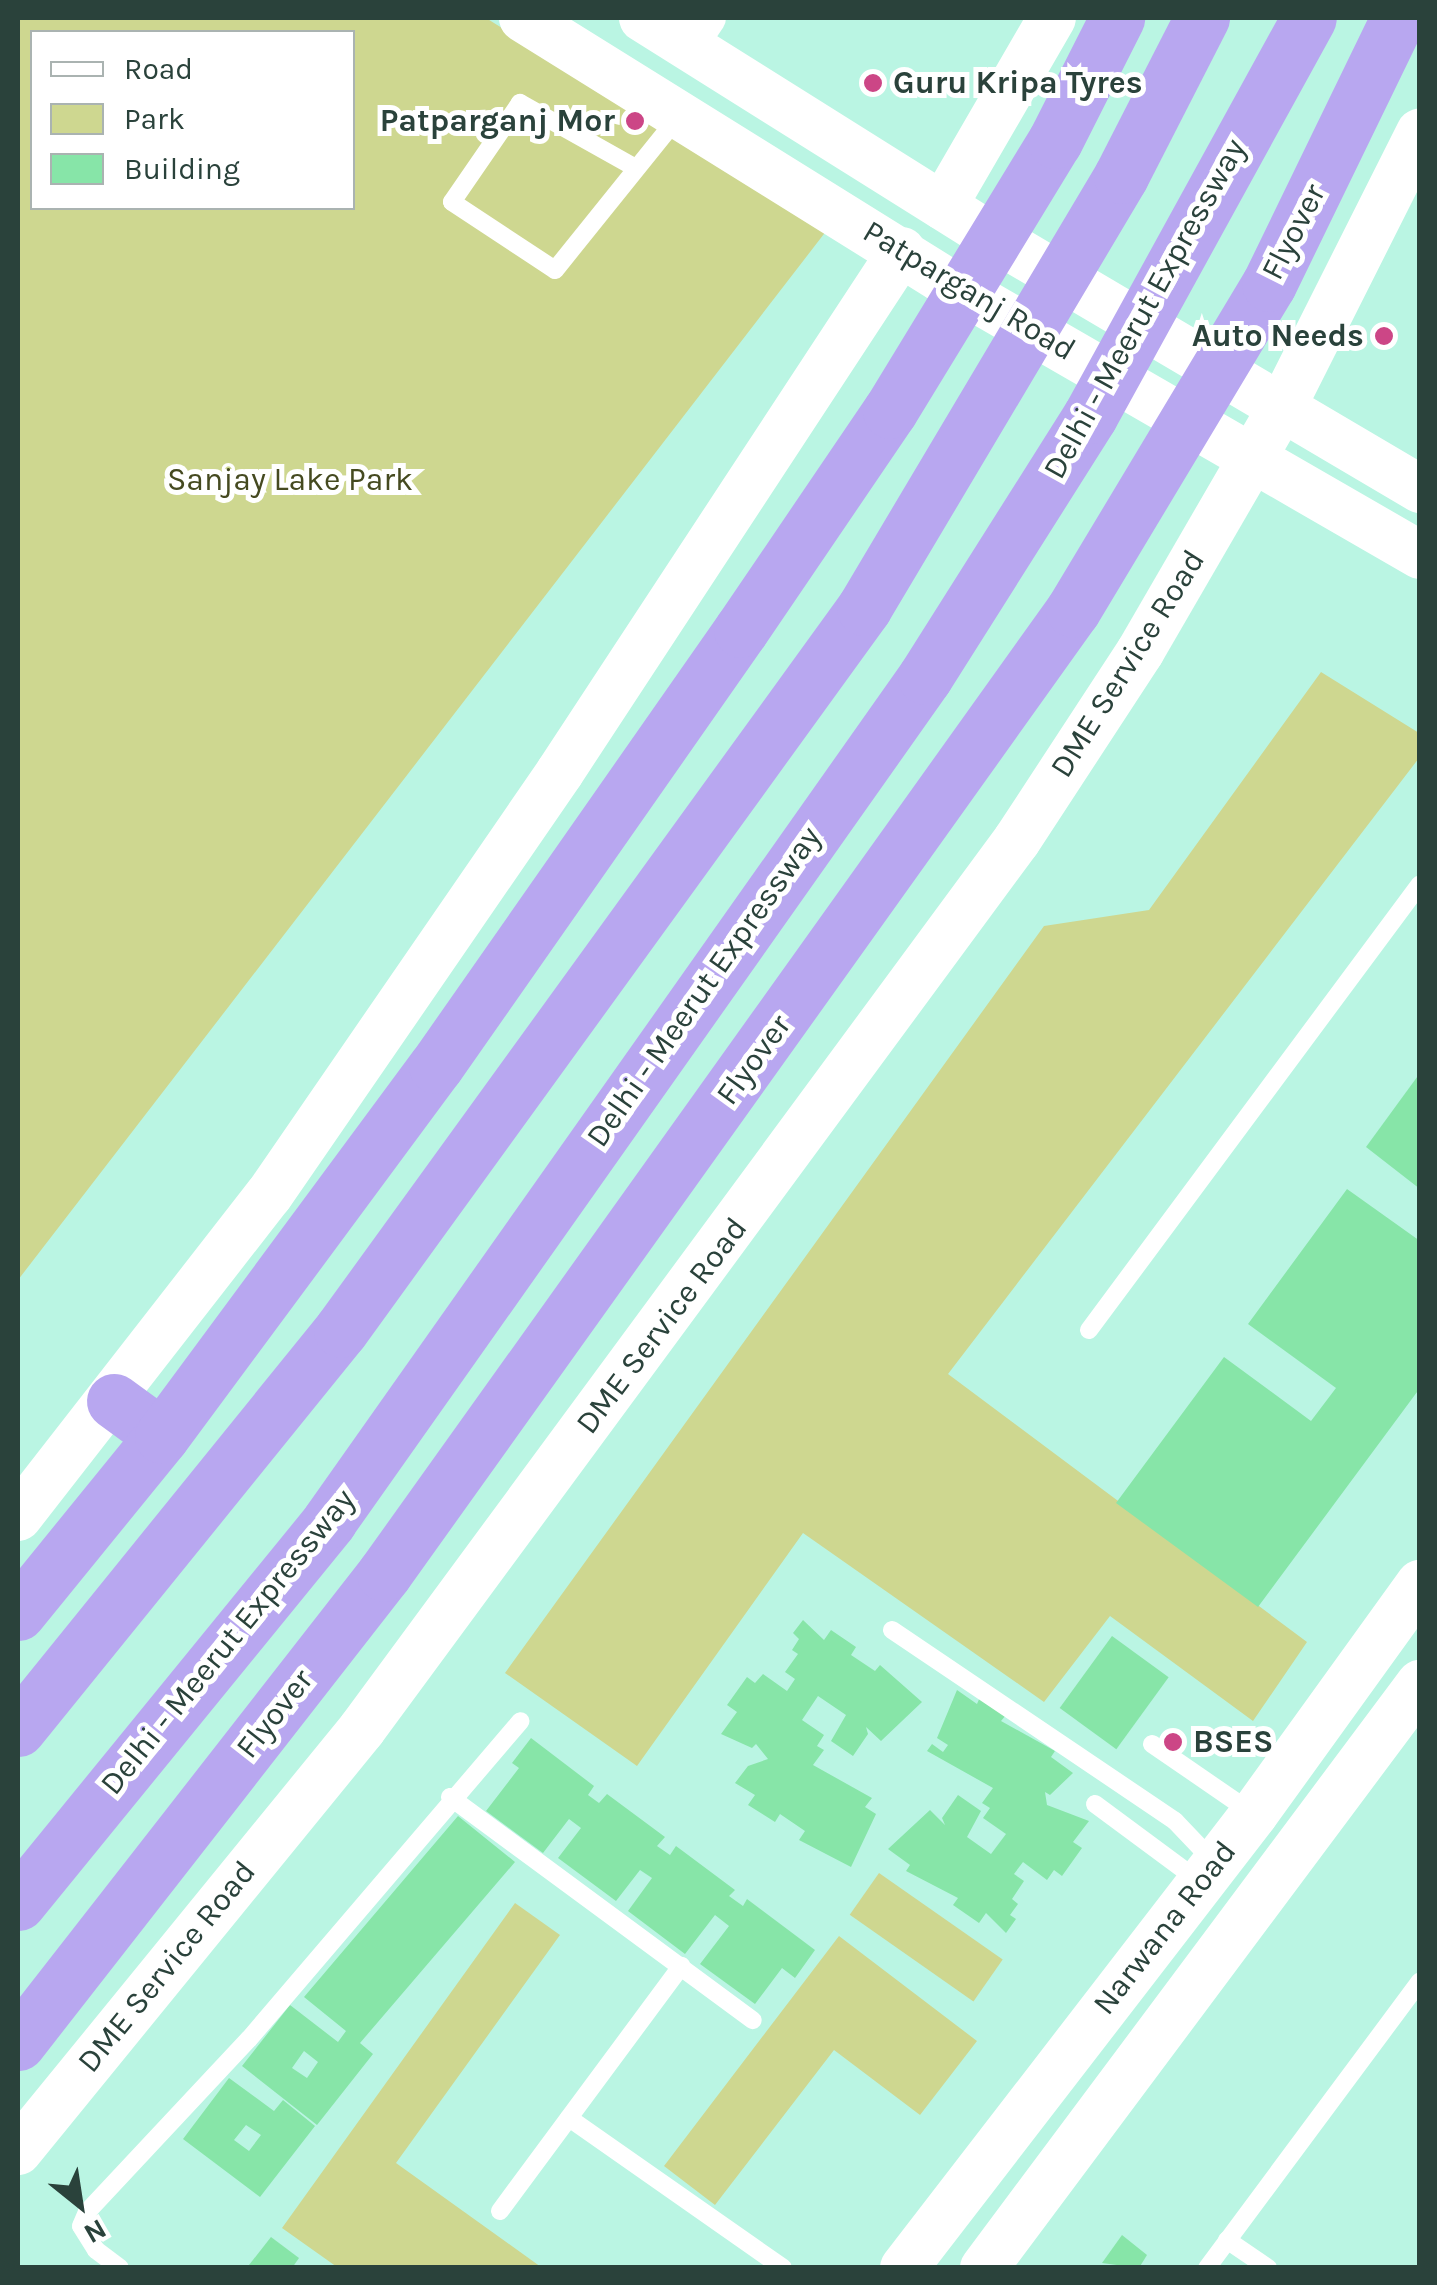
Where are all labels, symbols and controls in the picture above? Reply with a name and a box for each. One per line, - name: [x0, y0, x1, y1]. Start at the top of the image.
- legend: [30, 30, 355, 210]
- text: Road: [124, 51, 193, 87]
- place label: Guru Kripa Tyres: [893, 64, 1143, 102]
- marker: Guru Kripa Tyres: [862, 72, 884, 94]
- text: Park: [124, 101, 185, 137]
- place label: Patparganj Mor: [380, 102, 615, 140]
- marker: Patparganj Mor: [624, 110, 646, 132]
- street label: Delhi - Meerut Expressway: [1035, 132, 1255, 486]
- text: Building: [124, 151, 240, 187]
- street label: Flyover: [1254, 178, 1334, 286]
- street label: Patparganj Road: [856, 212, 1082, 370]
- place label: Auto Needs: [1192, 317, 1364, 355]
- marker: Auto Needs: [1373, 325, 1395, 347]
- park label: Sanjay Lake Park: [167, 461, 413, 499]
- street label: DME Service Road: [1043, 543, 1213, 785]
- street label: Delhi - Meerut Expressway: [579, 819, 829, 1155]
- street label: Flyover: [708, 1007, 800, 1113]
- street label: DME Service Road: [568, 1210, 756, 1442]
- street label: Delhi - Meerut Expressway: [93, 1481, 363, 1803]
- street label: Flyover: [228, 1662, 322, 1766]
- place label: BSES: [1193, 1723, 1273, 1761]
- marker: BSES: [1162, 1731, 1184, 1753]
- street label: Narwana Road: [1085, 1833, 1245, 2023]
- street label: DME Service Road: [70, 1854, 264, 2080]
- north arrow: [30, 2155, 130, 2255]
- text: N: [78, 2212, 112, 2251]

